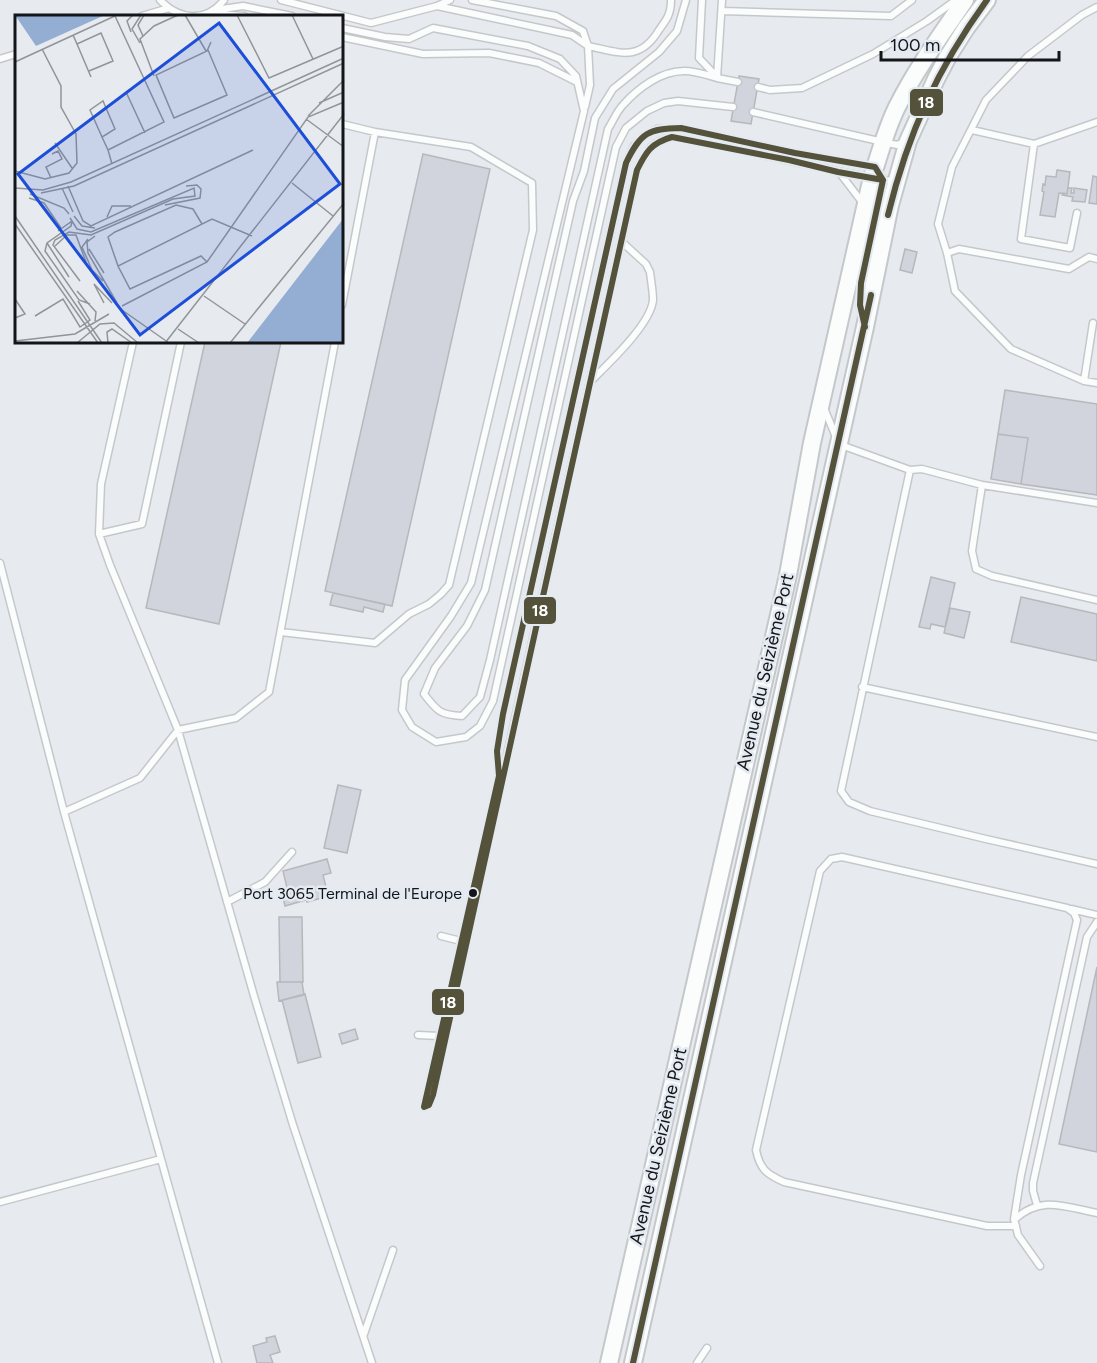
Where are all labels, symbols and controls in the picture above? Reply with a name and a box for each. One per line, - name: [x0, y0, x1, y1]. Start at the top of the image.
- inset map: [15, 15, 344, 344]
- scale bar: [881, 24, 1060, 62]
- text: 100 m: [890, 34, 940, 56]
- line badge: 18: [909, 88, 944, 117]
- text: 18: [918, 93, 934, 112]
- street label: Avenue du Seizième Port: [732, 571, 798, 773]
- line badge: 18: [523, 596, 557, 625]
- text: 18: [532, 601, 548, 620]
- place label: Port 3065 Terminal de l'Europe: [243, 884, 462, 903]
- marker: Port 3065 Terminal de l'Europe: [467, 887, 479, 899]
- line badge: 18: [431, 988, 465, 1016]
- text: 18: [440, 993, 456, 1012]
- street label: Avenue du Seizième Port: [625, 1045, 691, 1247]

